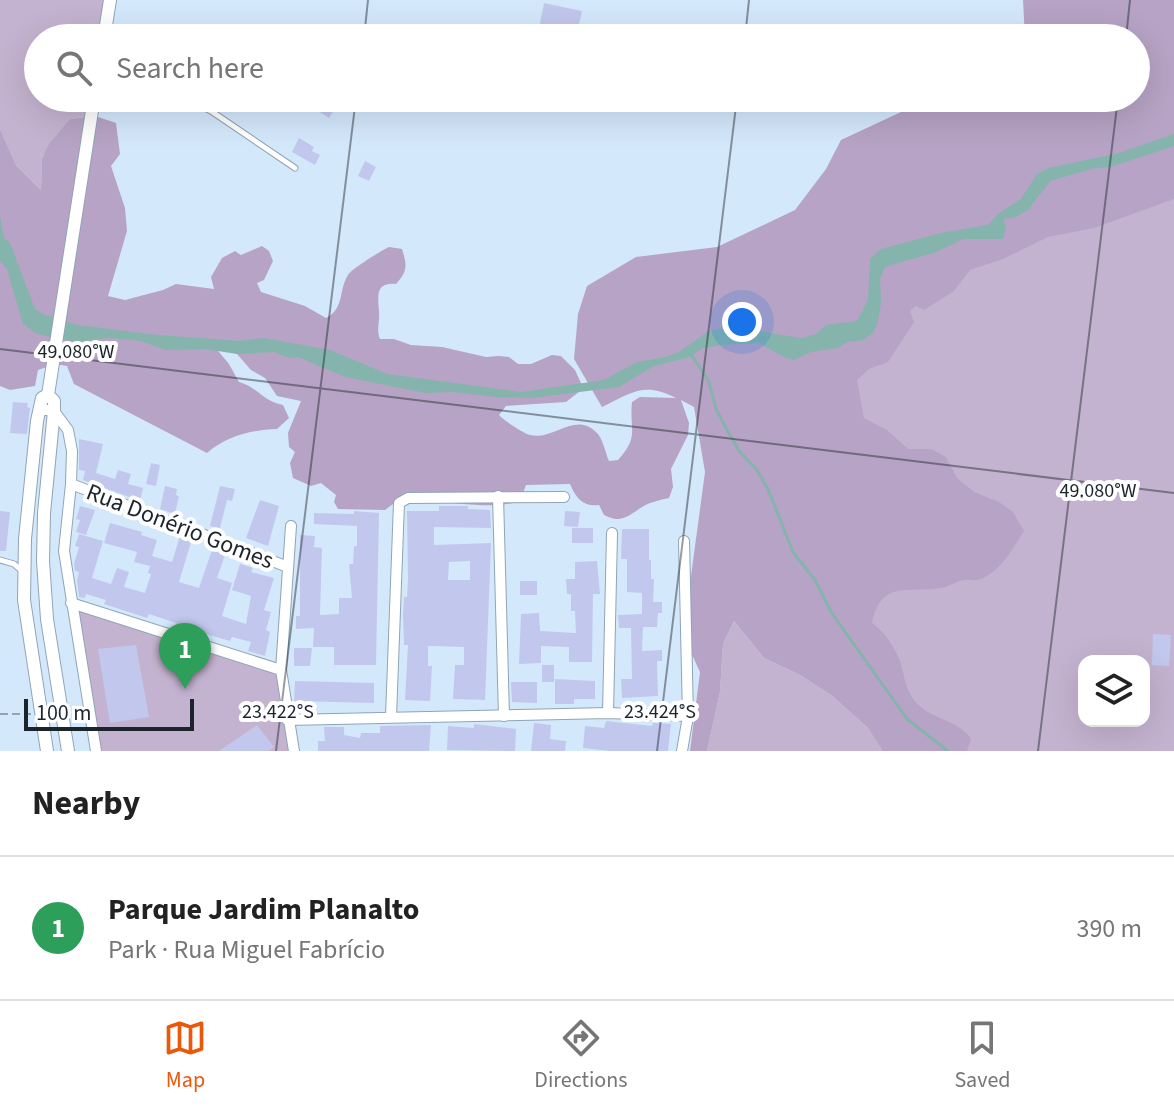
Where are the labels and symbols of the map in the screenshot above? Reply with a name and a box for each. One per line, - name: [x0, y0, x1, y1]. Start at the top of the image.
- your location: [722, 302, 762, 342]
- text: 49.080°W: [37, 338, 115, 366]
- street label: Rua Donério Gomes: [81, 475, 279, 578]
- text: 49.080°W: [1059, 477, 1137, 505]
- pin: 1: [159, 623, 211, 689]
- scale bar: [24, 695, 194, 731]
- text: 23.422°S: [242, 698, 314, 726]
- text: 23.424°S: [624, 698, 696, 726]

